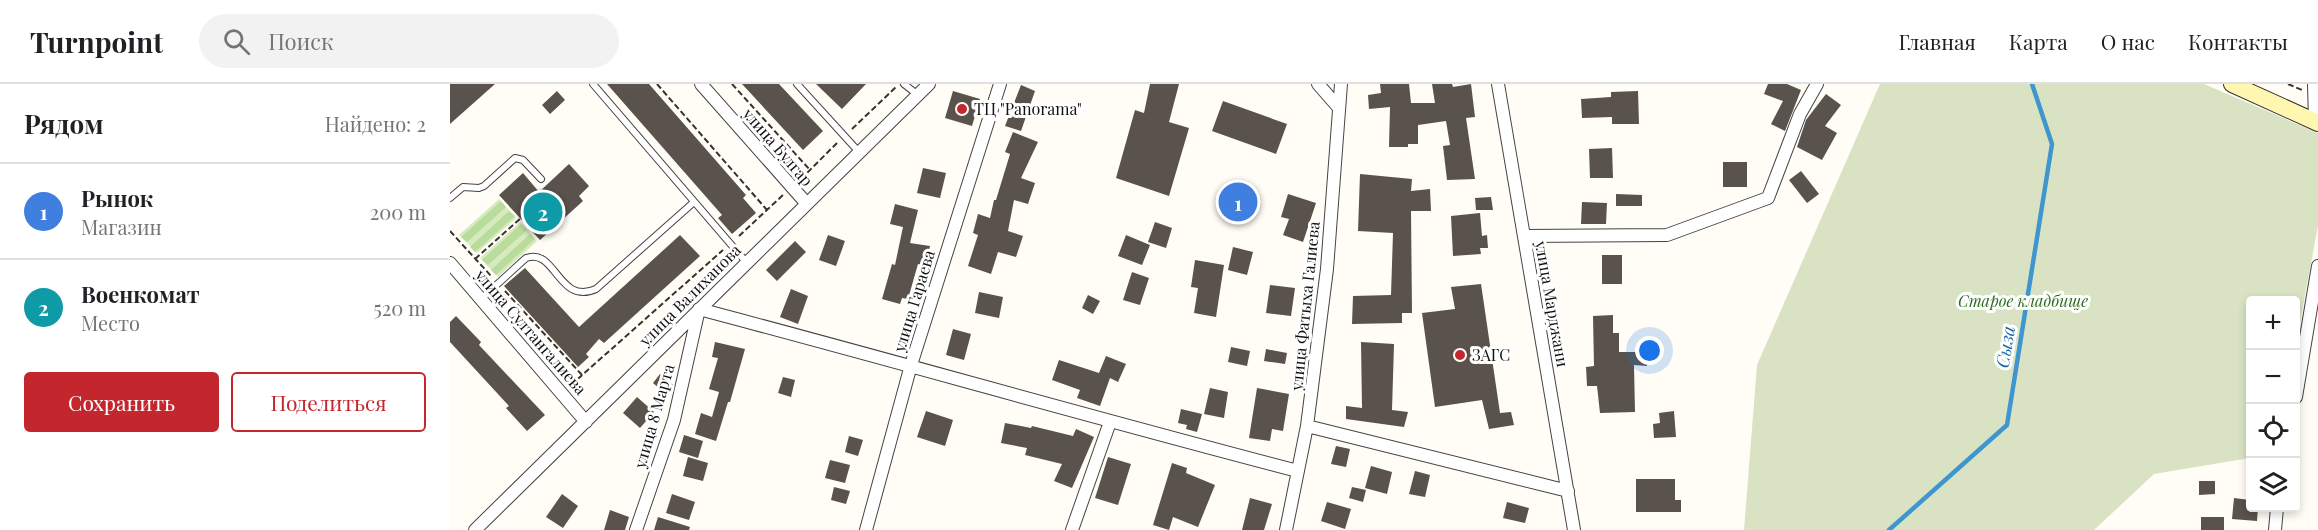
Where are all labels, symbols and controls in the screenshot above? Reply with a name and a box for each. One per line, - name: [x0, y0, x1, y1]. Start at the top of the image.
- search box: [199, 14, 619, 68]
- text: Turnpoint: [30, 23, 163, 60]
- icon: search: [220, 25, 253, 58]
- text: Поиск: [268, 26, 334, 56]
- text: Главная: [1898, 27, 1976, 55]
- text: Карта: [2009, 27, 2068, 55]
- text: О нас: [2101, 27, 2155, 55]
- text: Контакты: [2188, 27, 2288, 55]
- place label: ТЦ "Panorama": [974, 98, 1082, 119]
- marker: ТЦ "Panorama": [955, 102, 969, 116]
- street label: улица Булгар: [738, 103, 818, 190]
- text: Рядом: [24, 106, 103, 141]
- text: Найдено: 2: [325, 110, 426, 137]
- pin: 1: [1218, 180, 1258, 224]
- text: Рынок: [81, 183, 153, 213]
- pin: 2: [524, 190, 562, 234]
- text: 1: [40, 198, 47, 225]
- text: 200 m: [370, 198, 426, 225]
- text: Магазин: [81, 213, 162, 240]
- street label: улица Фатыха Галиева: [1285, 220, 1324, 393]
- street label: улица Марджани: [1531, 238, 1574, 369]
- street label: улица Валиханова: [634, 239, 745, 351]
- street label: улица Гараева: [888, 247, 939, 355]
- street label: улица Султангалиева: [471, 264, 592, 399]
- text: Военкомат: [81, 279, 200, 309]
- park label: Старое кладбище: [1958, 290, 2088, 311]
- text: 2: [38, 294, 49, 321]
- text: 520 m: [373, 294, 426, 321]
- map controls: [2246, 296, 2300, 512]
- button: +: [2246, 296, 2300, 350]
- text: Место: [81, 309, 140, 336]
- water label: Сыза: [1990, 324, 2020, 370]
- your location: [1635, 336, 1664, 365]
- place label: ЗАГС: [1472, 344, 1510, 365]
- marker: ЗАГС: [1453, 348, 1467, 362]
- button: −: [2246, 350, 2300, 404]
- street label: улица 8 Марта: [628, 361, 678, 471]
- button: Сохранить: [24, 372, 219, 432]
- button: Поделиться: [231, 372, 426, 432]
- button: locate: [2246, 404, 2300, 458]
- button: layers: [2246, 458, 2300, 512]

